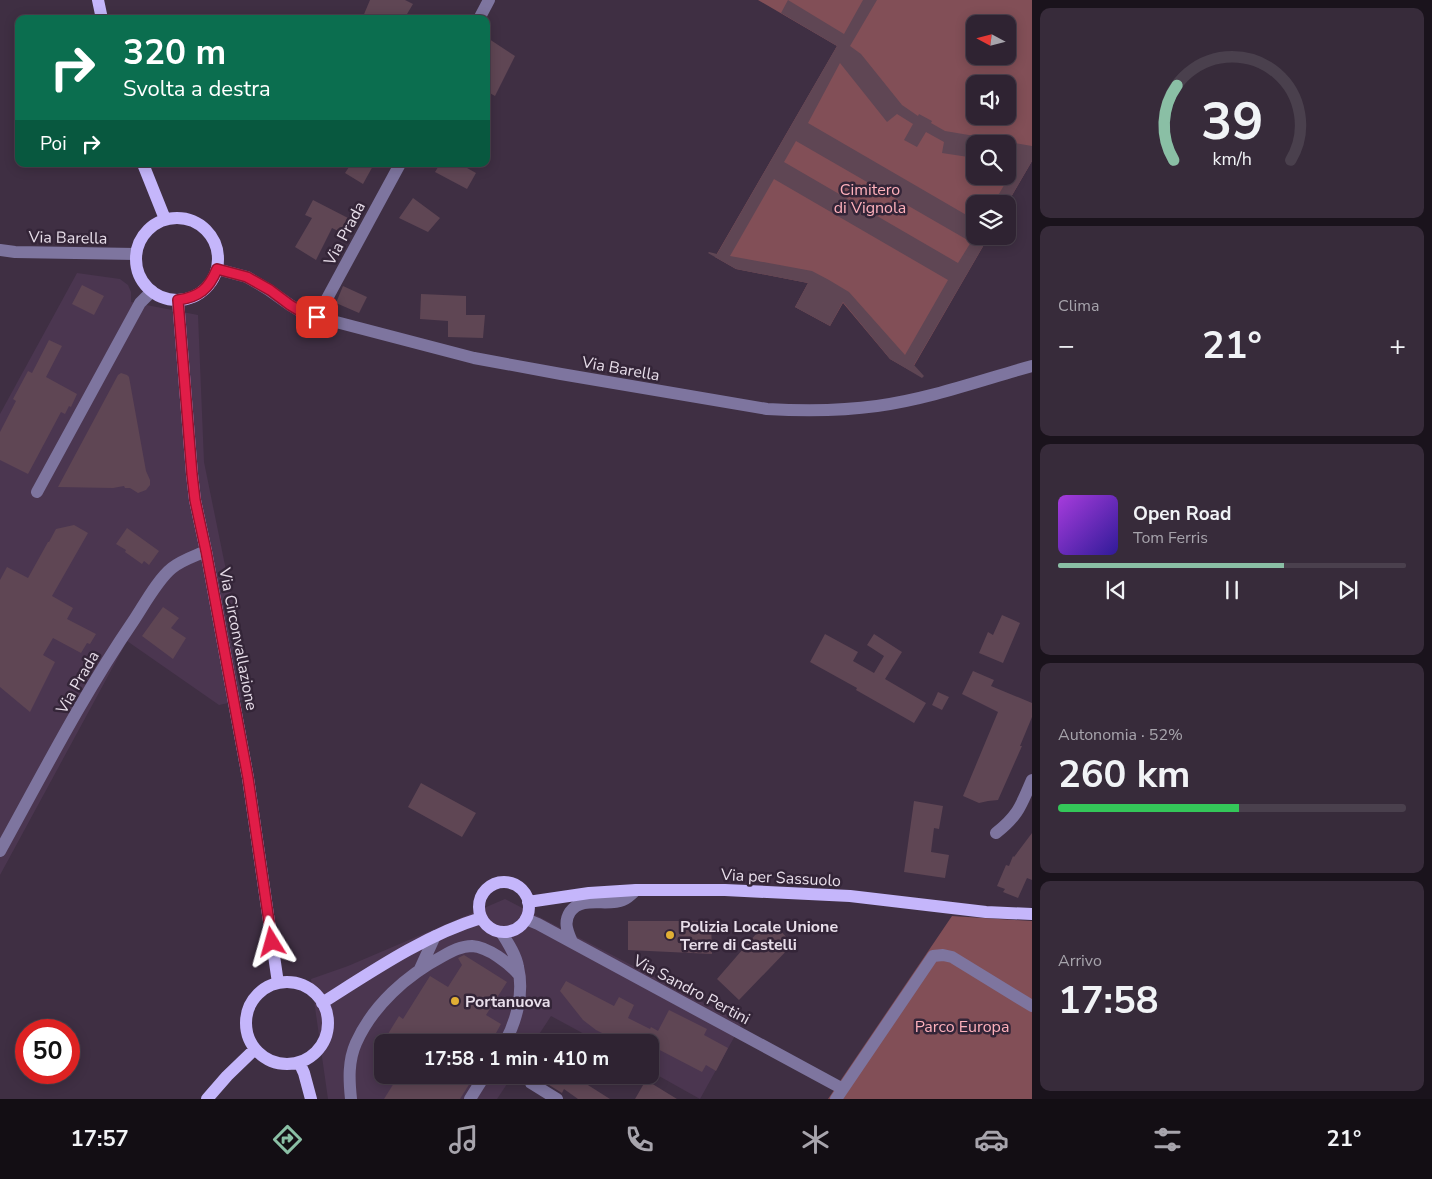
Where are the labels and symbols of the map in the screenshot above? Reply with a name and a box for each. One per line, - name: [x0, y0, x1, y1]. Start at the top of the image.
- north arrow: [966, 15, 1016, 65]
- park label: Cimitero di Vignola: [834, 179, 906, 219]
- street label: Via Prada: [318, 198, 371, 270]
- street label: Via Barella: [27, 226, 108, 250]
- pin: [296, 296, 338, 338]
- street label: Via Barella: [579, 351, 661, 387]
- street label: Via Circonvallazione: [213, 565, 263, 712]
- street label: Via Prada: [51, 647, 105, 719]
- street label: Via per Sassuolo: [719, 864, 842, 892]
- position arrow: [245, 915, 297, 967]
- place label: Polizia Locale Unione Terre di Castelli: [680, 916, 838, 956]
- marker: Polizia Locale Unione Terre di Castelli: [664, 929, 676, 941]
- street label: Via Sandro Pertini: [628, 949, 754, 1030]
- place label: Portanuova: [465, 991, 551, 1013]
- marker: Portanuova: [449, 995, 461, 1007]
- park label: Parco Europa: [915, 1016, 1009, 1038]
- speed limit sign: 50: [15, 1019, 80, 1084]

